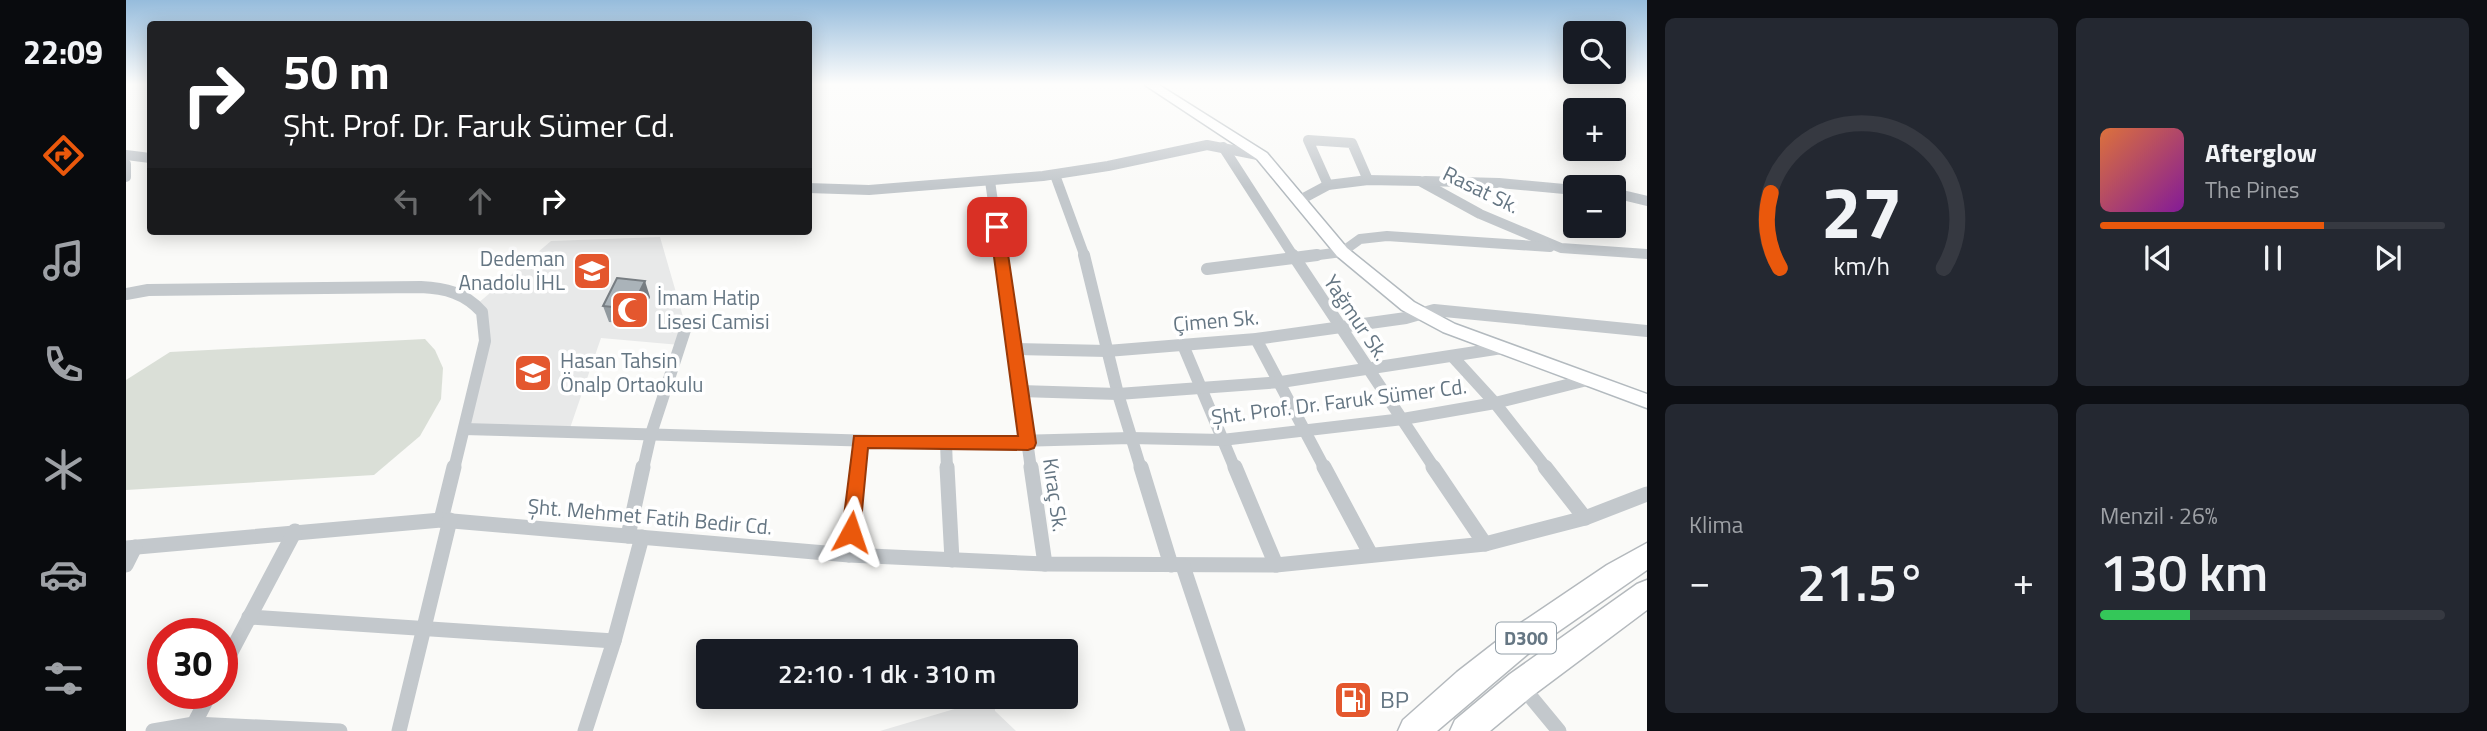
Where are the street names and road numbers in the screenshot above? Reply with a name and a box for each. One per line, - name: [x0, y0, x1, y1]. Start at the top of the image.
- street label: Rasat Sk.: [1438, 157, 1525, 221]
- street label: Yağmur Sk.: [1316, 268, 1397, 367]
- street label: Çimen Sk.: [1172, 300, 1260, 340]
- street label: Şht. Prof. Dr. Faruk Sümer Cd.: [1209, 369, 1468, 433]
- street label: Kıraç Sk.: [1035, 456, 1077, 534]
- street label: Şht. Mehmet Fatih Bedir Cd.: [526, 489, 774, 543]
- road number: D300: [1496, 622, 1556, 653]

